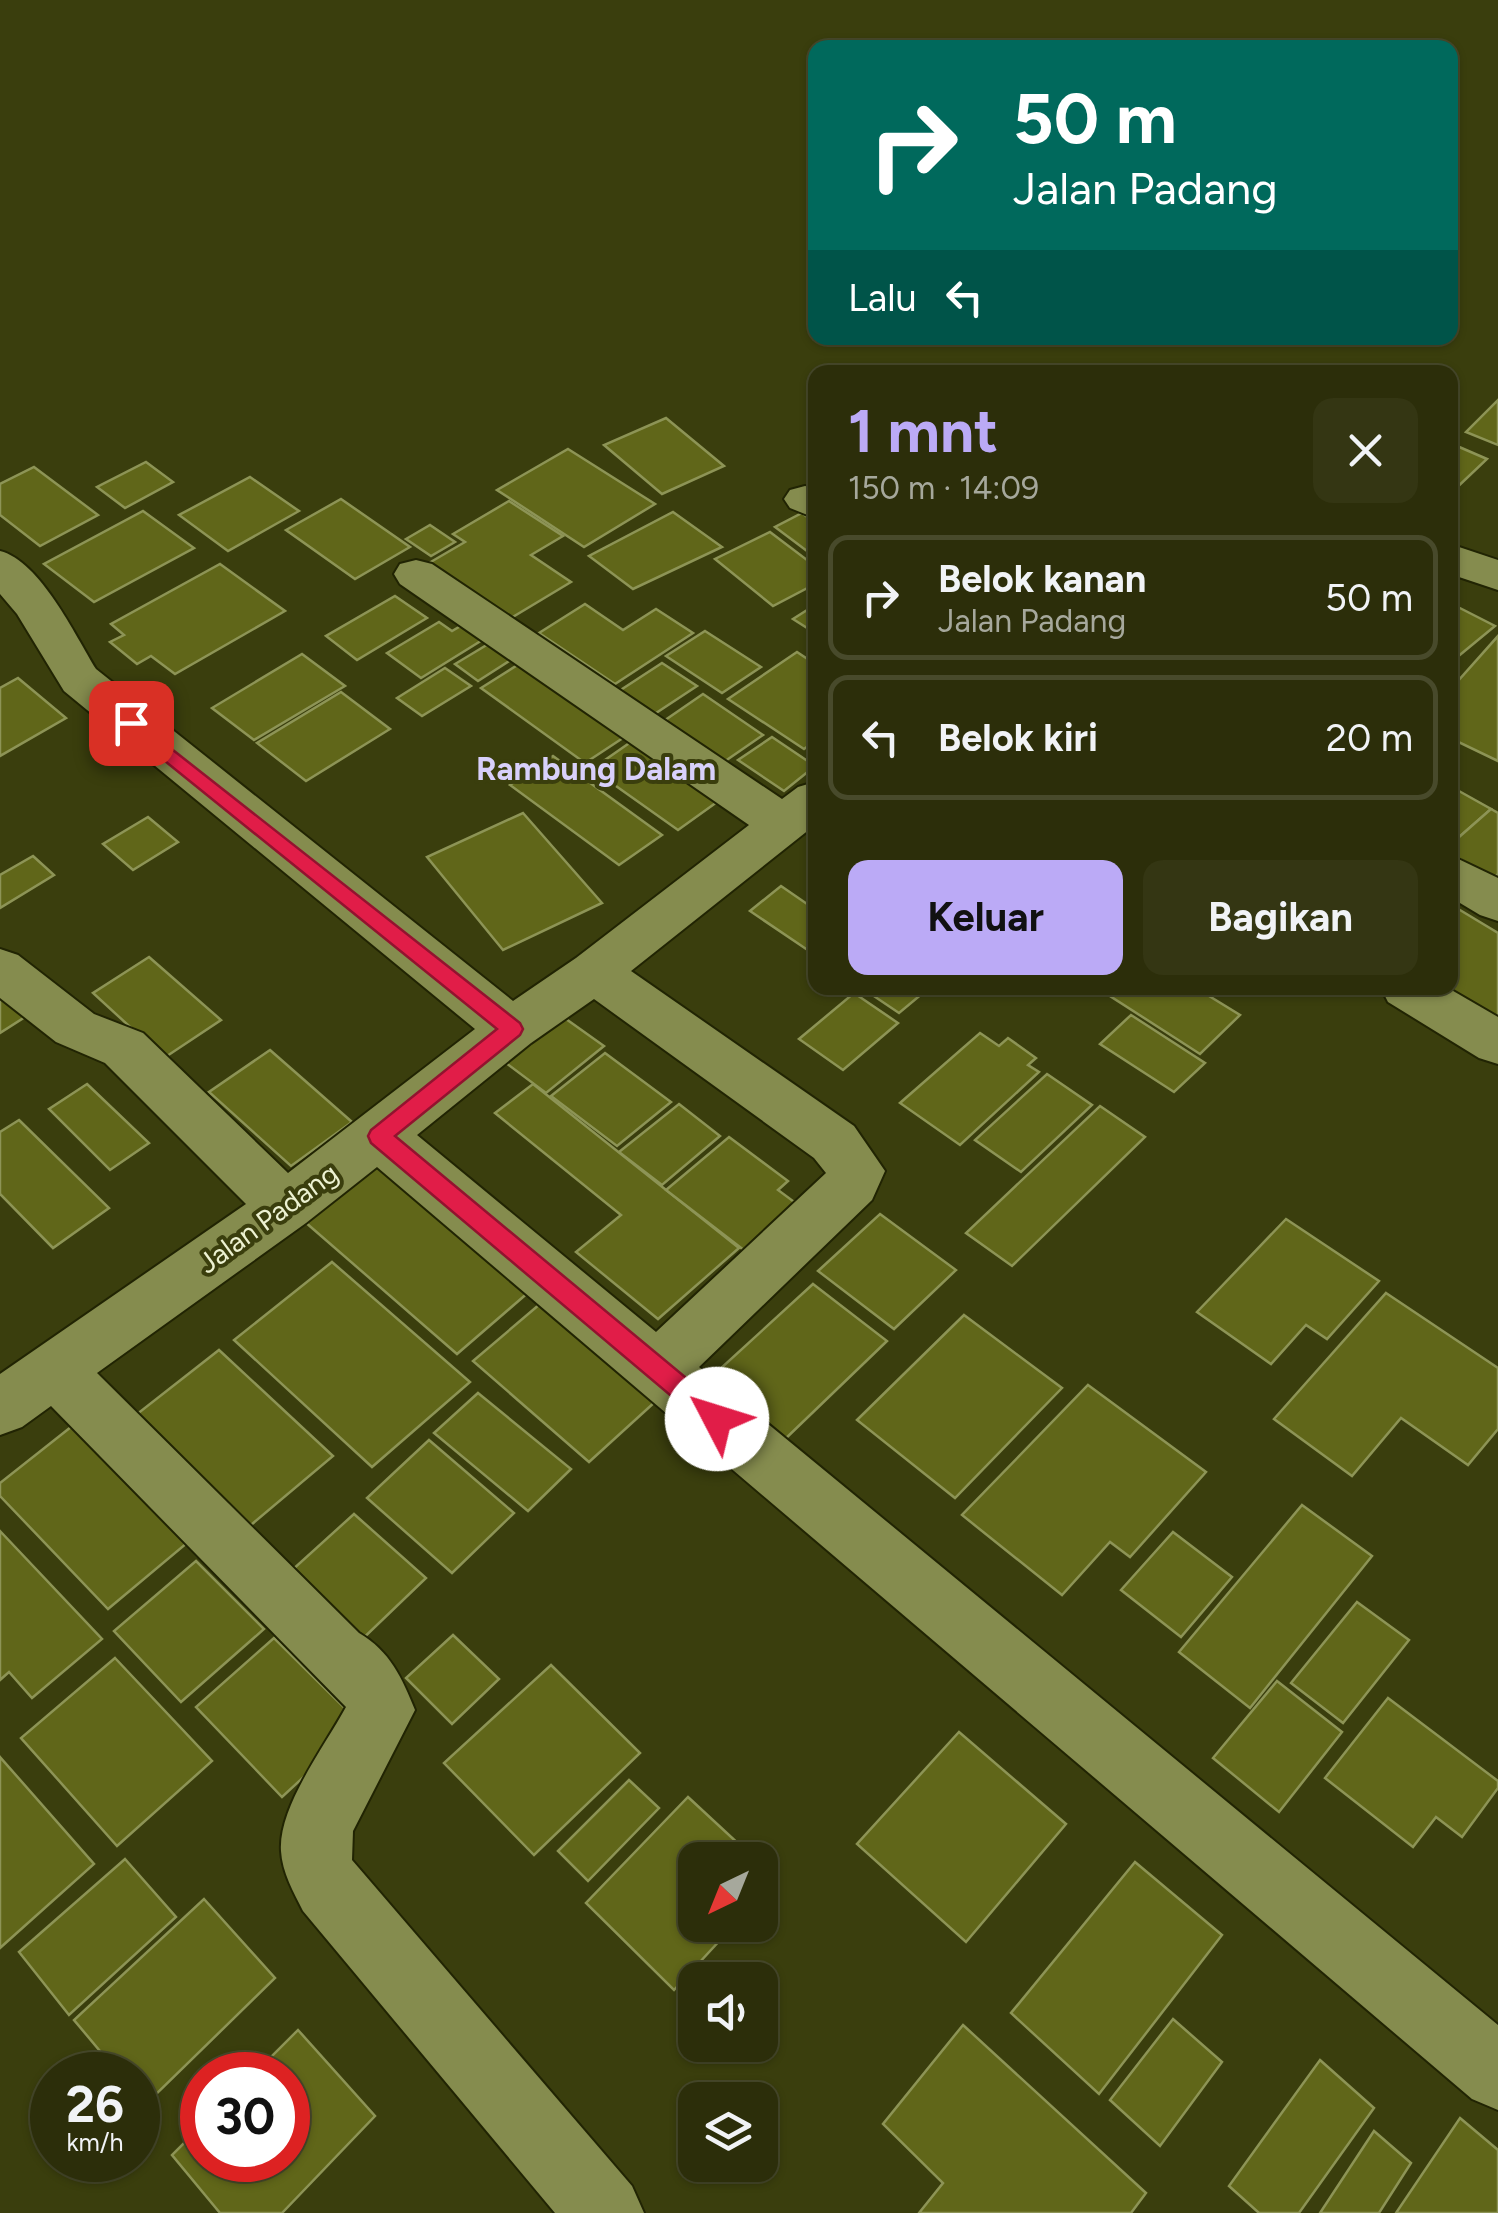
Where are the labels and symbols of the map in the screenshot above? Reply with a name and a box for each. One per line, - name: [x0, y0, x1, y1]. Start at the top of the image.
- pin: [89, 681, 174, 766]
- district label: Rambung Dalam: [476, 750, 716, 788]
- street label: Jalan Padang: [191, 1156, 345, 1280]
- position arrow: [665, 1367, 769, 1471]
- north arrow: [678, 1842, 778, 1942]
- speed limit sign: 30: [180, 2052, 310, 2182]

